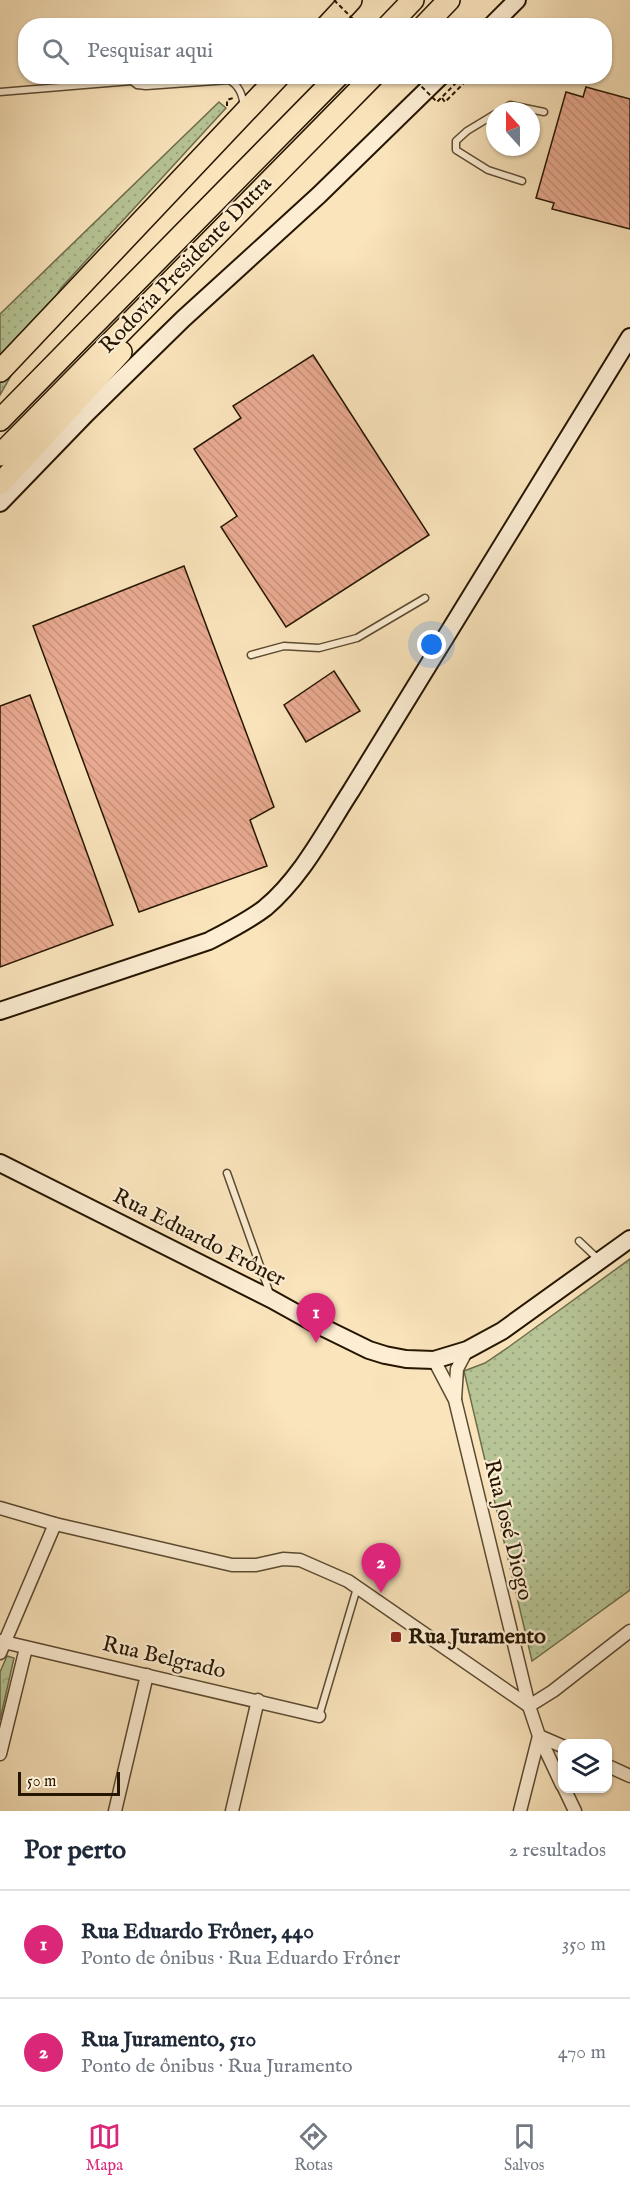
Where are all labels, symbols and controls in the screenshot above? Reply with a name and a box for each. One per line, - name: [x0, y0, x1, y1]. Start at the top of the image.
- search box: [18, 18, 612, 84]
- icon: search: [39, 35, 72, 68]
- text: Pesquisar aqui: [87, 37, 213, 65]
- north arrow: [486, 102, 540, 156]
- street label: Rodovia Presidente Dutra: [94, 170, 279, 360]
- your location: [417, 630, 446, 659]
- street label: Rua Eduardo Frôner: [108, 1182, 290, 1294]
- pin: 1: [296, 1294, 336, 1343]
- street label: Rua José Diogo: [477, 1457, 539, 1603]
- pin: 2: [362, 1544, 400, 1593]
- place label: Rua Juramento: [408, 1623, 546, 1651]
- street label: Rua Belgrado: [99, 1630, 229, 1686]
- marker: Rua Juramento: [389, 1630, 403, 1644]
- map controls: [558, 1739, 612, 1793]
- button: layers: [558, 1739, 612, 1793]
- scale bar: [18, 1769, 120, 1796]
- text: 50 m: [27, 1772, 56, 1792]
- text: Por perto: [24, 1834, 126, 1867]
- text: 2 resultados: [509, 1838, 606, 1863]
- text: Rua Eduardo Frôner, 440: [81, 1918, 314, 1946]
- text: 1: [40, 1932, 47, 1957]
- text: 350 m: [562, 1932, 606, 1957]
- text: Ponto de ônibus · Rua Eduardo Frôner: [81, 1946, 400, 1971]
- text: Rua Juramento, 510: [81, 2026, 256, 2054]
- text: 2: [39, 2040, 48, 2065]
- text: 470 m: [558, 2040, 606, 2065]
- text: Ponto de ônibus · Rua Juramento: [81, 2054, 353, 2079]
- tab: Mapa: [86, 2120, 123, 2176]
- tab: Rotas: [294, 2120, 333, 2176]
- tab: Salvos: [504, 2120, 544, 2176]

